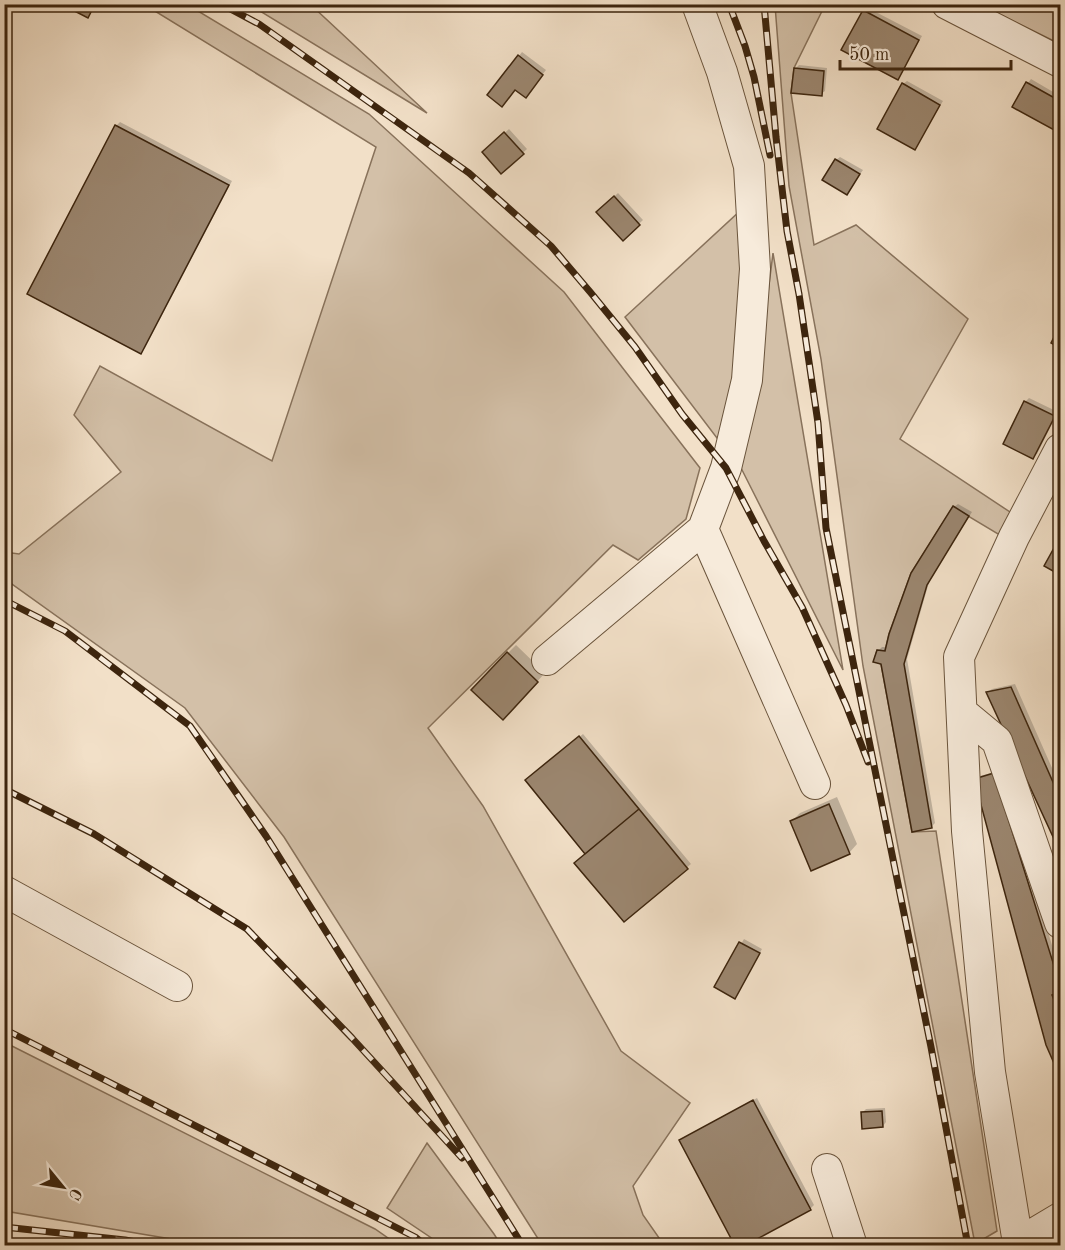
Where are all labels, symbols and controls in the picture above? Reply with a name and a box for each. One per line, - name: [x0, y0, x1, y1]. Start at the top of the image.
- scale bar: [840, 33, 1011, 71]
- text: 50 m: [849, 46, 889, 64]
- north arrow: [33, 1157, 93, 1217]
- text: С: [65, 1185, 84, 1202]

